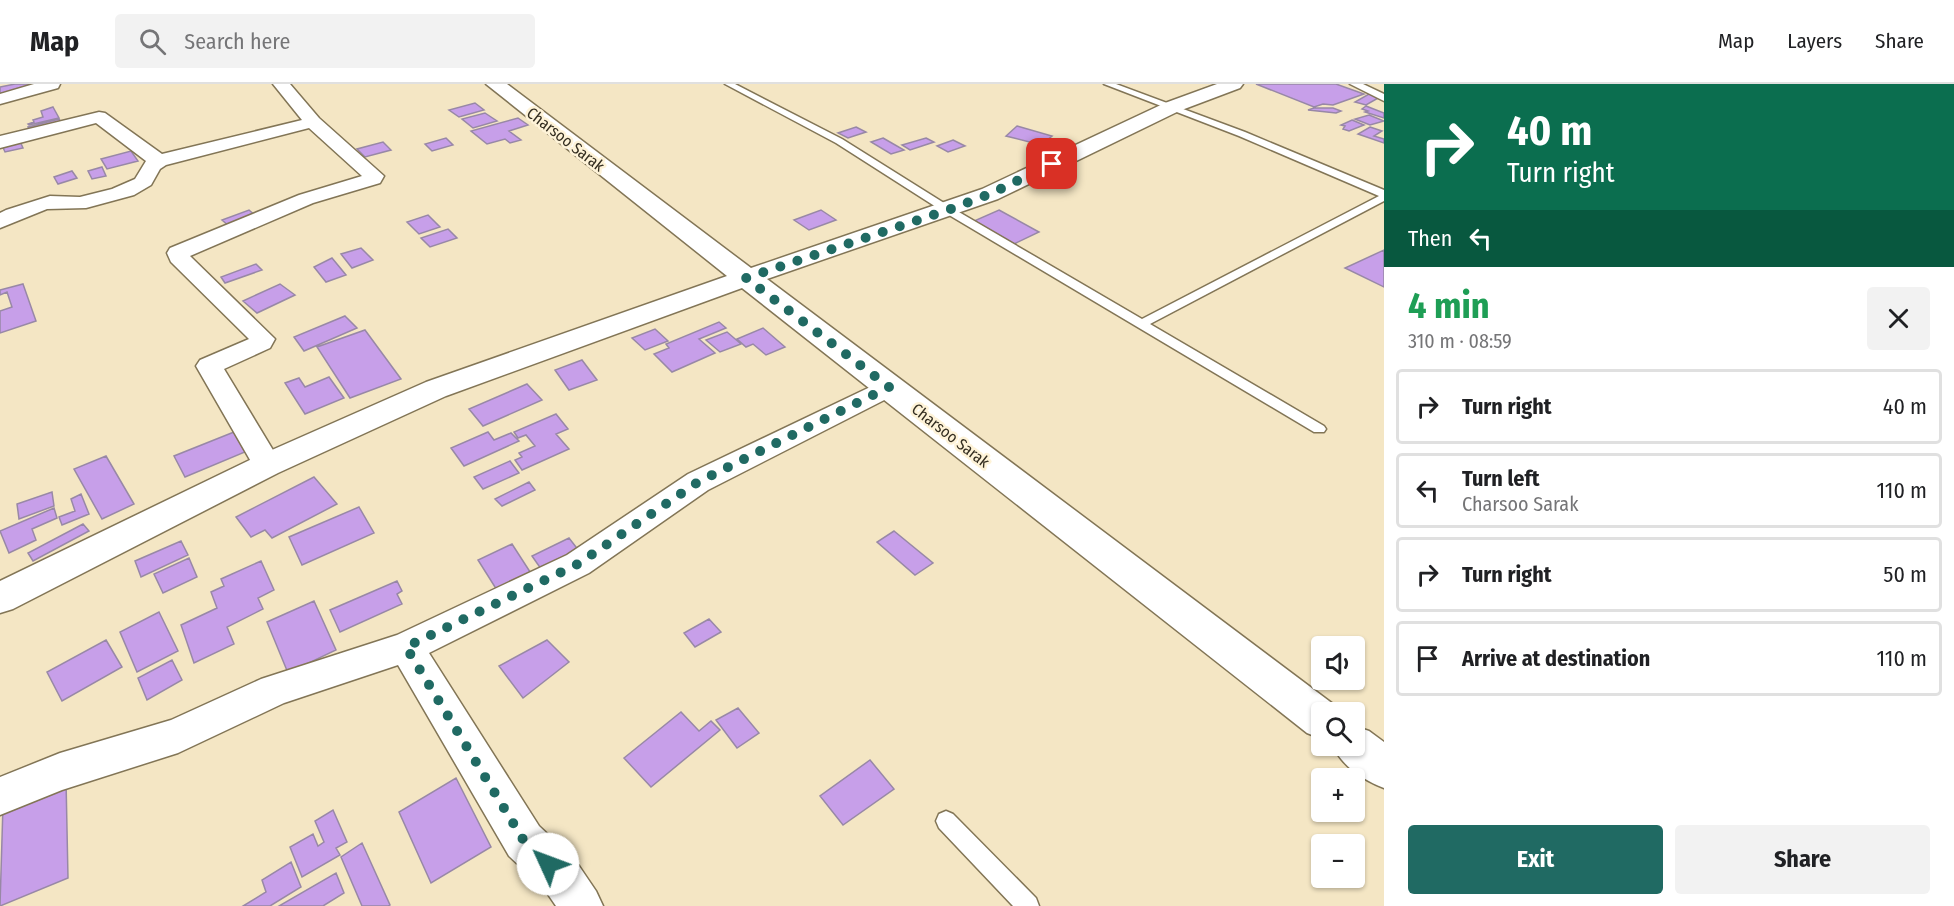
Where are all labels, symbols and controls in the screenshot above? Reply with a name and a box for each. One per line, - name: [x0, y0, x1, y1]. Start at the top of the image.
- search box: [115, 14, 535, 68]
- text: Map: [30, 25, 79, 58]
- icon: search: [136, 25, 169, 58]
- text: Search here: [184, 28, 290, 55]
- text: Map: [1718, 28, 1754, 54]
- text: Layers: [1787, 28, 1842, 54]
- text: Share: [1875, 28, 1924, 54]
- street label: Charsoo Sarak: [523, 103, 609, 176]
- text: 40 m: [1507, 106, 1592, 156]
- icon: right: [1408, 108, 1486, 186]
- pin: [1026, 138, 1077, 189]
- icon: arrive: [1035, 147, 1068, 180]
- text: Turn right: [1507, 157, 1615, 189]
- icon: left: [1464, 222, 1497, 255]
- text: Then: [1408, 225, 1452, 252]
- text: 4 min: [1408, 284, 1490, 328]
- button: close: [1867, 287, 1930, 350]
- text: 310 m · 08:59: [1408, 329, 1512, 353]
- icon: right: [1411, 390, 1444, 423]
- text: Turn right: [1462, 393, 1551, 420]
- text: 40 m: [1883, 393, 1927, 420]
- street label: Charsoo Sarak: [908, 399, 994, 472]
- text: Turn left: [1462, 465, 1540, 492]
- icon: left: [1411, 474, 1444, 507]
- text: 110 m: [1877, 477, 1927, 504]
- text: Charsoo Sarak: [1462, 492, 1578, 516]
- icon: right: [1411, 558, 1444, 591]
- text: Turn right: [1462, 561, 1551, 588]
- text: 50 m: [1883, 561, 1927, 588]
- map controls: [1311, 636, 1365, 888]
- button: sound: [1311, 636, 1365, 690]
- icon: arrive: [1411, 642, 1444, 675]
- text: Arrive at destination: [1462, 645, 1650, 672]
- text: 110 m: [1877, 645, 1927, 672]
- button: search: [1311, 702, 1365, 756]
- button: +: [1311, 768, 1365, 822]
- button: Exit: [1408, 825, 1663, 894]
- button: Share: [1675, 825, 1930, 894]
- position arrow: [516, 832, 580, 896]
- button: −: [1311, 834, 1365, 888]

